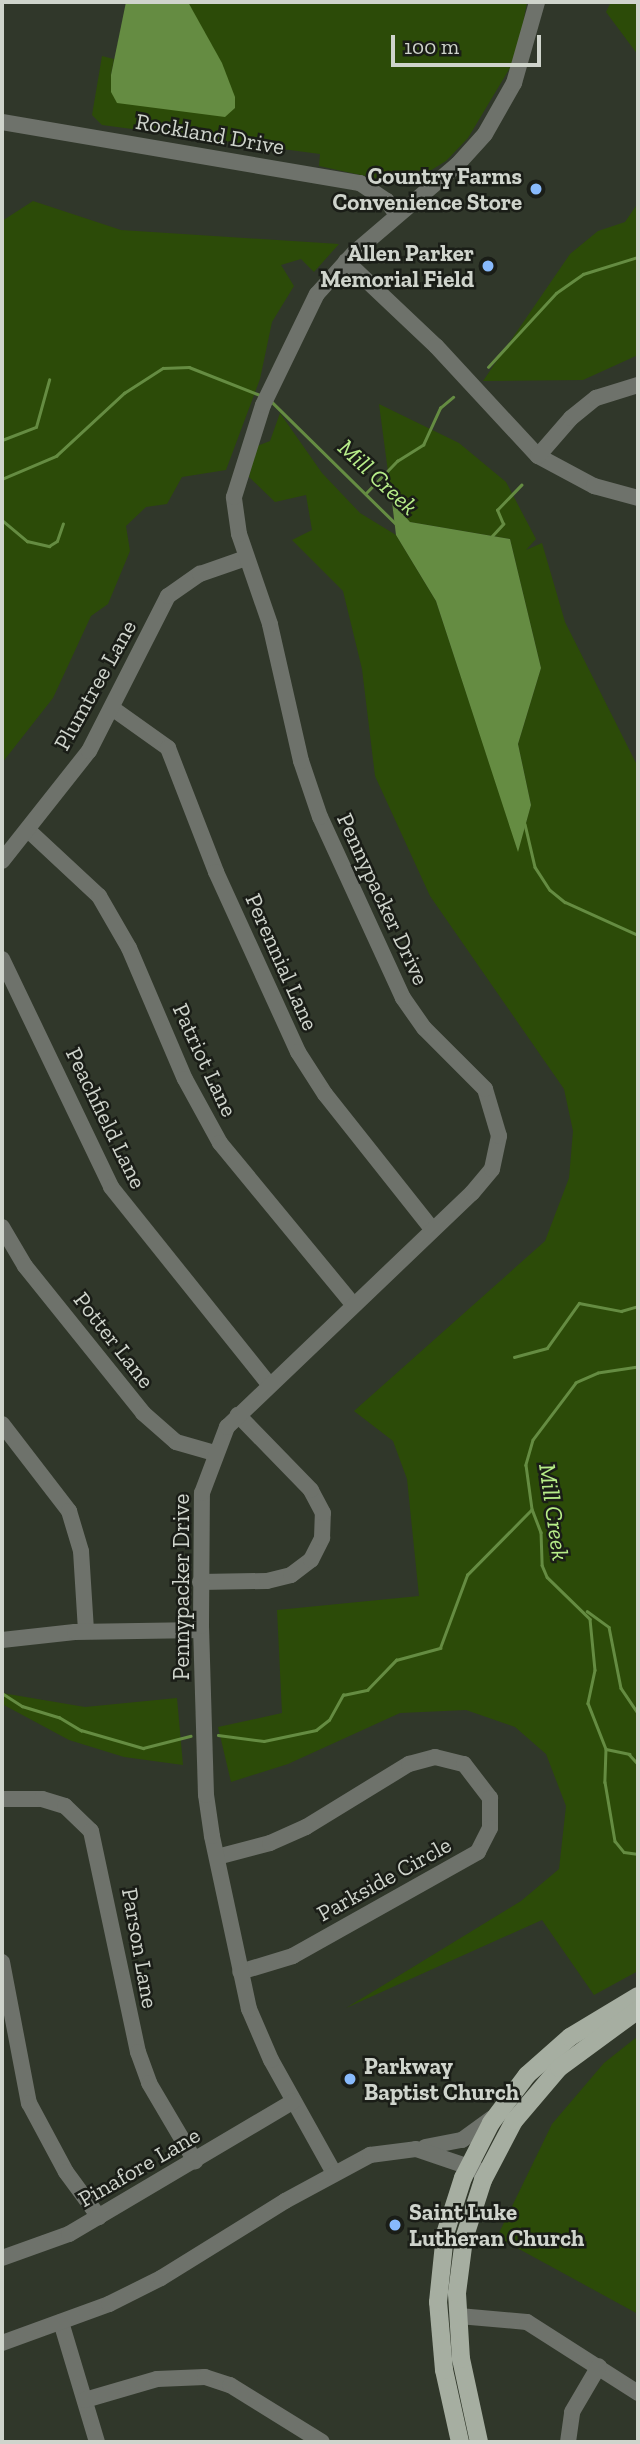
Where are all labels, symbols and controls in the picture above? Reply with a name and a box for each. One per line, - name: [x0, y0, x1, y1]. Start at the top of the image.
- scale bar: [395, 21, 546, 65]
- text: 100 m: [404, 34, 459, 59]
- street label: Rockland Drive: [133, 107, 287, 161]
- place label: Country Farms Convenience Store: [332, 162, 522, 216]
- marker: Country Farms Convenience Store: [528, 181, 544, 197]
- place label: Allen Parker Memorial Field: [320, 239, 474, 293]
- marker: Allen Parker Memorial Field: [480, 258, 496, 274]
- water label: Mill Creek: [332, 433, 424, 521]
- street label: Plumtree Lane: [48, 615, 142, 755]
- street label: Pennypacker Drive: [331, 808, 435, 990]
- street label: Perennial Lane: [240, 889, 324, 1035]
- street label: Patriot Lane: [167, 999, 243, 1121]
- street label: Peachfield Lane: [60, 1043, 152, 1193]
- street label: Potter Lane: [68, 1286, 160, 1394]
- water label: Mill Creek: [533, 1462, 575, 1562]
- street label: Pennypacker Drive: [167, 1494, 195, 1680]
- street label: Parkside Circle: [312, 1831, 456, 1927]
- street label: Parson Lane: [116, 1886, 164, 2010]
- place label: Parkway Baptist Church: [364, 2052, 519, 2106]
- marker: Parkway Baptist Church: [342, 2071, 358, 2087]
- street label: Pinafore Lane: [73, 2121, 205, 2213]
- place label: Saint Luke Lutheran Church: [409, 2198, 584, 2252]
- marker: Saint Luke Lutheran Church: [387, 2217, 403, 2233]

